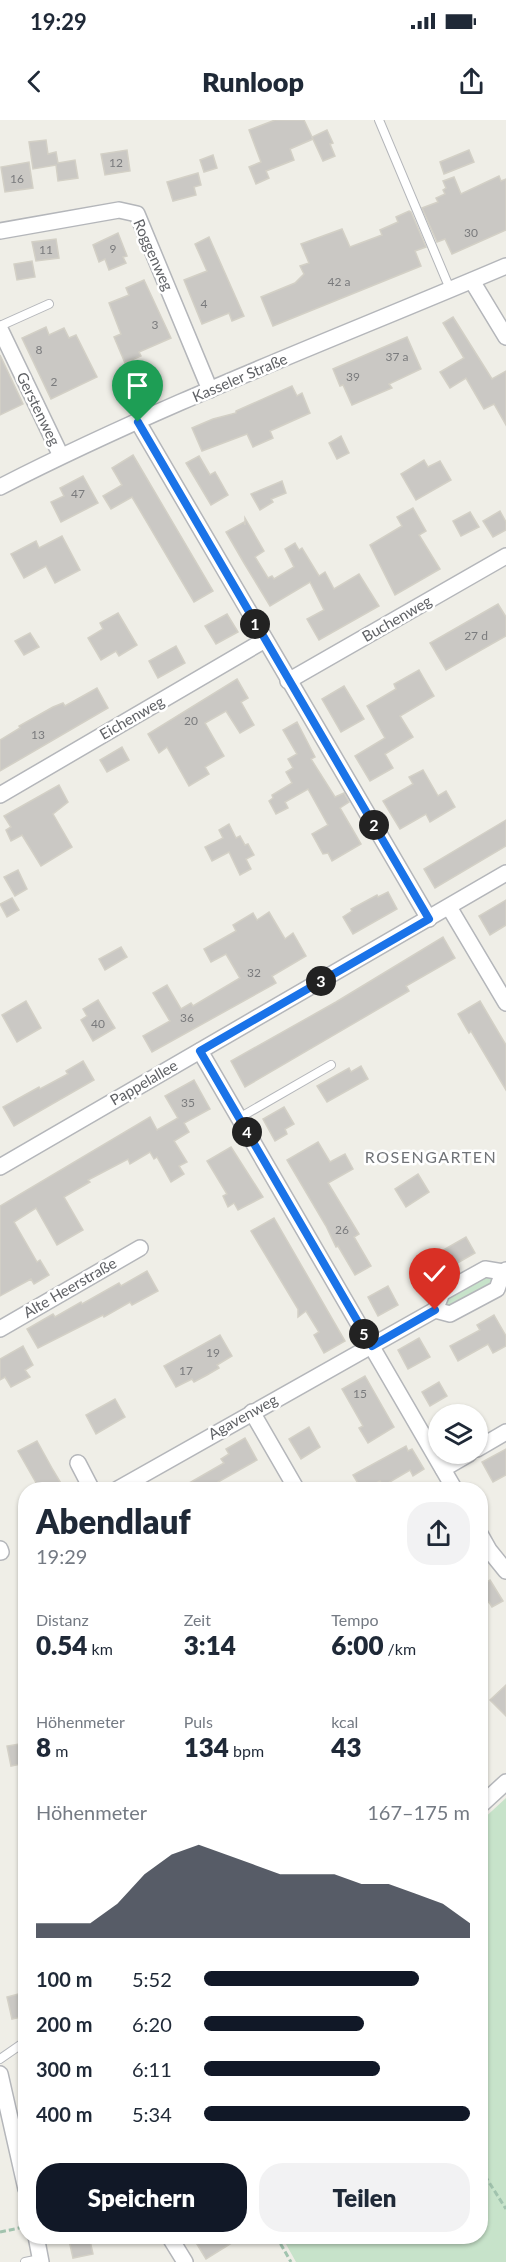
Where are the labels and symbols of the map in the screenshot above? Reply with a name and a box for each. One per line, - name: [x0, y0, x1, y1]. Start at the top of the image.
- house number: 12: [109, 155, 123, 170]
- house number: 16: [10, 171, 24, 186]
- street label: Roggenweg: [130, 216, 178, 293]
- house number: 30: [464, 225, 478, 240]
- house number: 9: [110, 241, 117, 256]
- house number: 11: [39, 242, 53, 257]
- house number: 42 a: [328, 274, 351, 289]
- house number: 4: [201, 296, 208, 311]
- house number: 3: [152, 317, 159, 332]
- house number: 8: [36, 342, 43, 357]
- street label: Kasseler Straße: [189, 349, 290, 405]
- house number: 37 a: [386, 349, 409, 364]
- pin: [112, 360, 163, 422]
- street label: Gerstenweg: [13, 369, 65, 448]
- house number: 39: [346, 369, 360, 384]
- house number: 2: [51, 374, 58, 389]
- house number: 47: [71, 486, 85, 501]
- street label: Buchenweg: [359, 591, 435, 645]
- pin: 1: [240, 609, 270, 639]
- house number: 27 d: [464, 628, 488, 643]
- street label: Eichenweg: [96, 691, 167, 743]
- house number: 20: [184, 713, 198, 728]
- house number: 13: [31, 727, 45, 742]
- pin: 2: [359, 810, 389, 840]
- house number: 32: [247, 965, 261, 980]
- pin: 3: [306, 966, 336, 996]
- house number: 36: [180, 1010, 194, 1025]
- house number: 40: [91, 1016, 105, 1031]
- street label: Pappelallee: [107, 1056, 180, 1109]
- house number: 35: [181, 1095, 195, 1110]
- pin: 4: [232, 1117, 262, 1147]
- district label: ROSENGARTEN: [365, 1147, 497, 1166]
- house number: 26: [335, 1222, 349, 1237]
- pin: [409, 1248, 460, 1310]
- street label: Alte Heerstraße: [20, 1253, 119, 1321]
- pin: 5: [349, 1319, 379, 1349]
- house number: 19: [206, 1345, 220, 1360]
- house number: 17: [179, 1363, 193, 1378]
- house number: 15: [353, 1386, 367, 1401]
- street label: Agavenweg: [205, 1390, 280, 1443]

